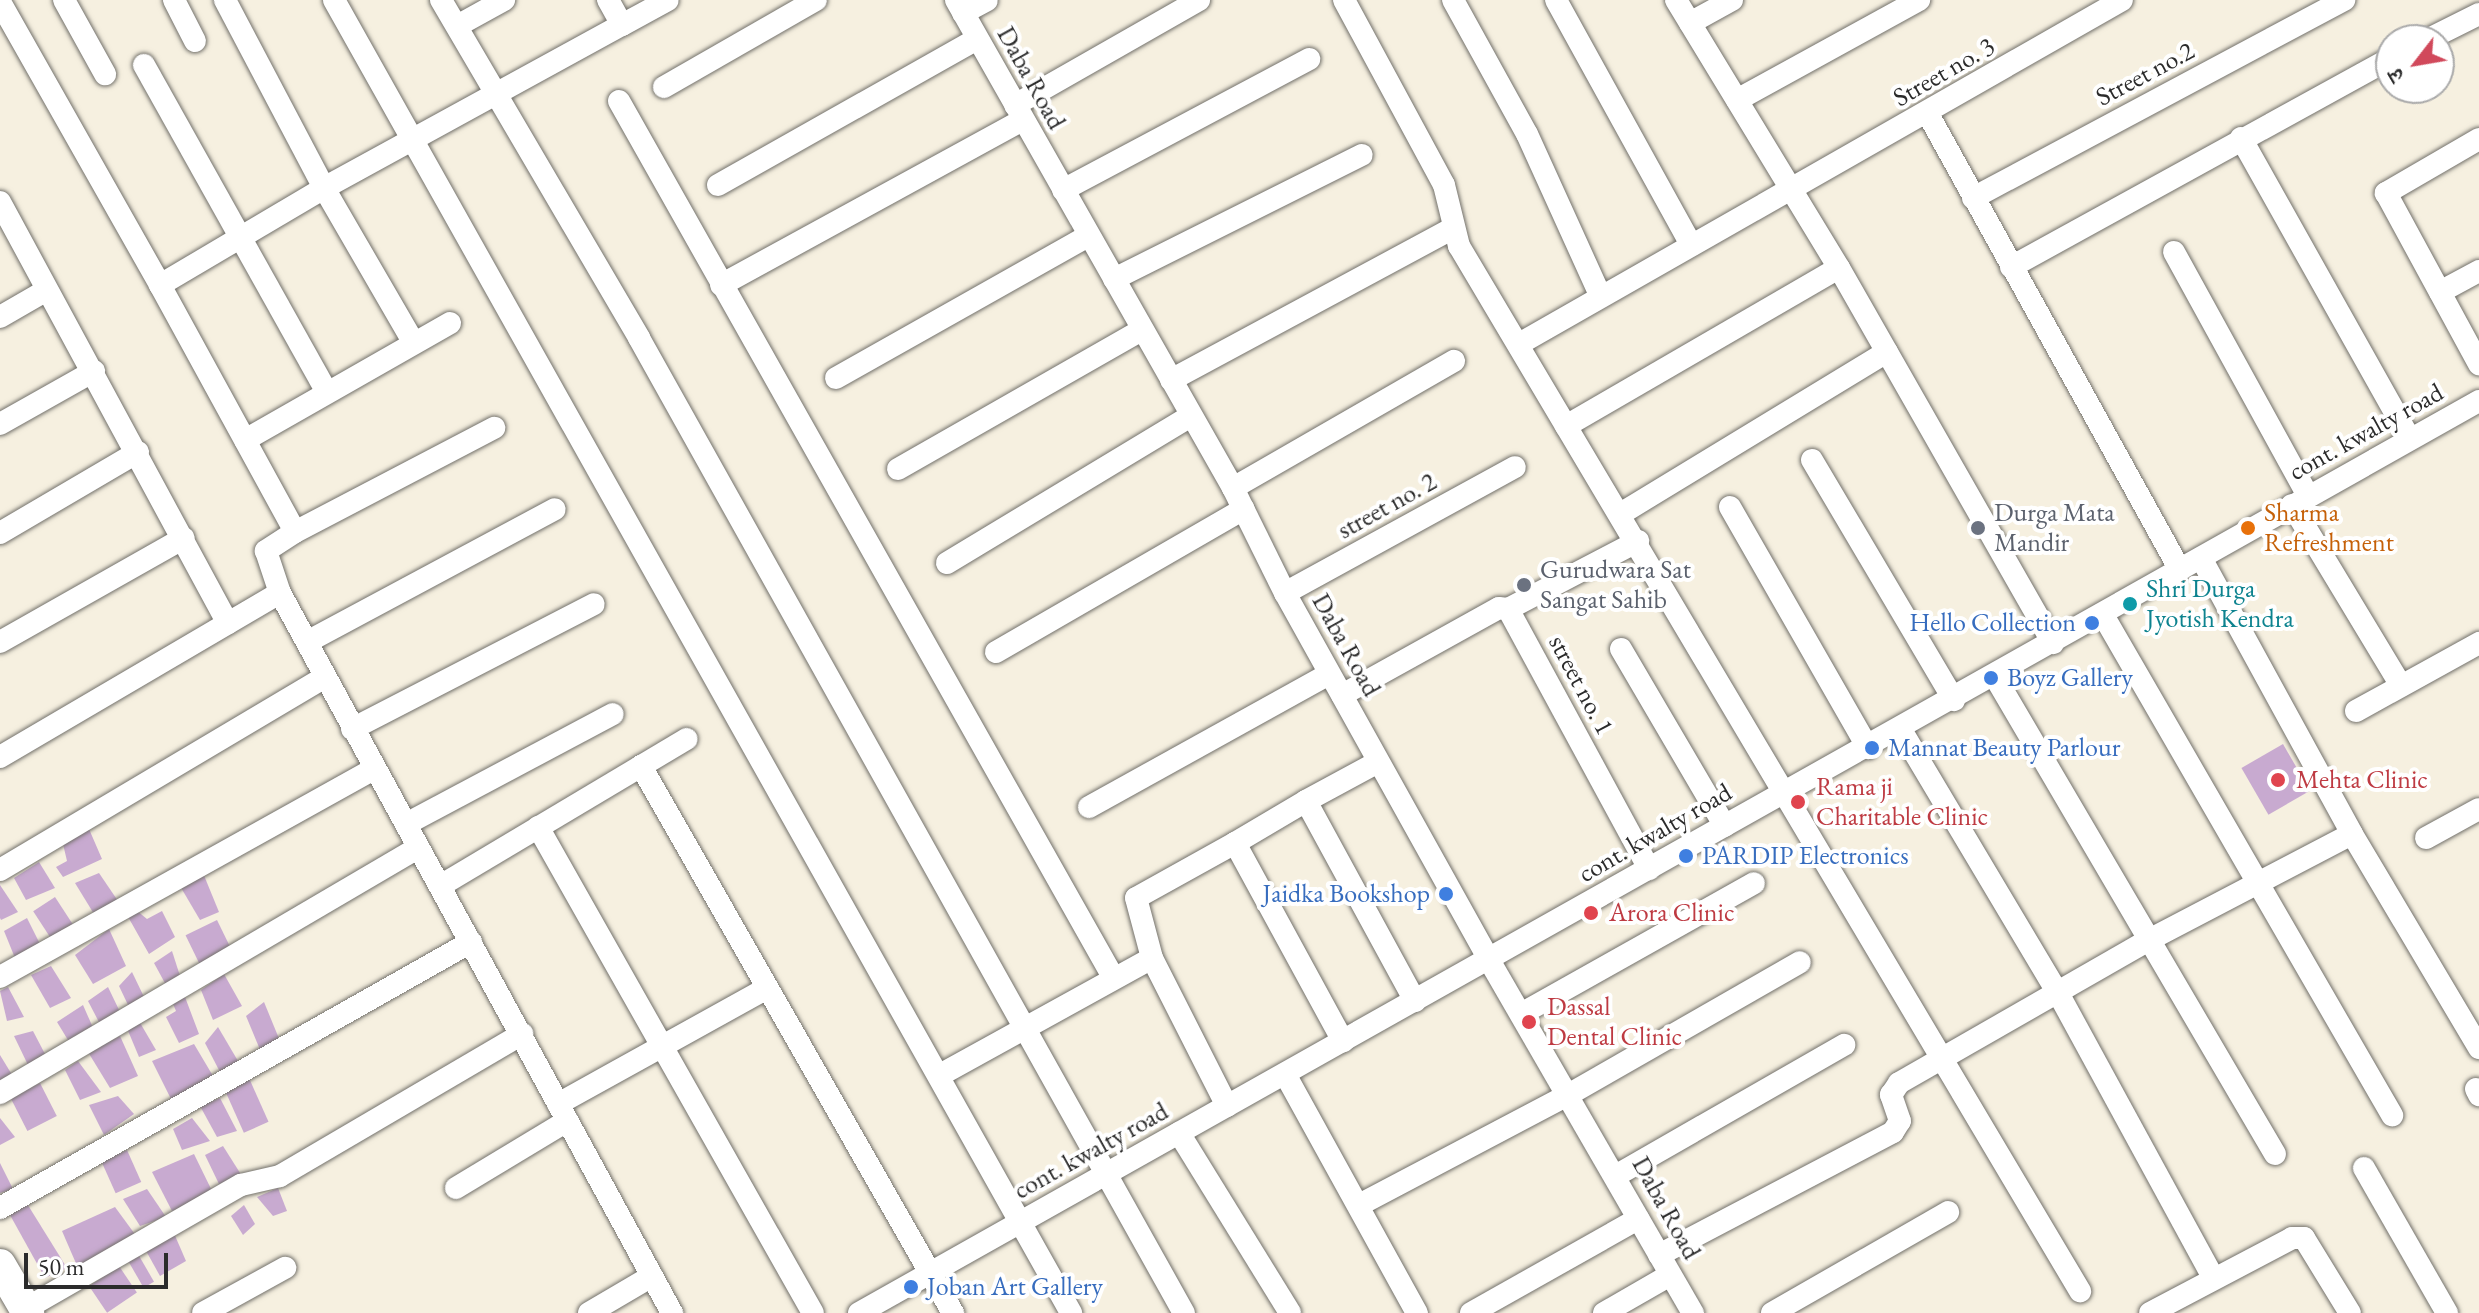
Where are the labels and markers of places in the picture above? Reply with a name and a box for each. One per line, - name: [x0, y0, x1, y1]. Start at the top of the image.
- place label: Durga Mata Mandir: [1994, 497, 2115, 558]
- place label: Sharma Refreshment: [2264, 497, 2394, 558]
- marker: Durga Mata Mandir: [1969, 519, 1987, 537]
- marker: Sharma Refreshment: [2239, 519, 2257, 537]
- place label: Gurudwara Sat Sangat Sahib: [1540, 554, 1691, 616]
- place label: Shri Durga Jyotish Kendra: [2146, 573, 2294, 634]
- marker: Gurudwara Sat Sangat Sahib: [1515, 576, 1533, 594]
- marker: Shri Durga Jyotish Kendra: [2121, 595, 2139, 613]
- place label: Hello Collection: [1909, 607, 2076, 639]
- marker: Hello Collection: [2083, 614, 2101, 632]
- place label: Boyz Gallery: [2007, 662, 2133, 694]
- marker: Boyz Gallery: [1982, 669, 2000, 687]
- place label: Mannat Beauty Parlour: [1888, 732, 2120, 764]
- marker: Mannat Beauty Parlour: [1863, 739, 1881, 757]
- place label: Mehta Clinic: [2296, 764, 2428, 796]
- marker: Mehta Clinic: [2267, 769, 2289, 791]
- place label: Rama ji Charitable Clinic: [1816, 771, 1988, 832]
- marker: Rama ji Charitable Clinic: [1787, 791, 1809, 813]
- place label: PARDIP Electronics: [1702, 840, 1909, 872]
- marker: PARDIP Electronics: [1677, 847, 1695, 865]
- place label: Jaidka Bookshop: [1263, 878, 1430, 910]
- marker: Jaidka Bookshop: [1437, 885, 1455, 903]
- place label: Arora Clinic: [1609, 897, 1735, 929]
- marker: Arora Clinic: [1580, 902, 1602, 924]
- place label: Dassal Dental Clinic: [1547, 991, 1682, 1052]
- marker: Dassal Dental Clinic: [1518, 1011, 1540, 1033]
- place label: Joban Art Gallery: [927, 1271, 1103, 1303]
- marker: Joban Art Gallery: [902, 1278, 920, 1296]

